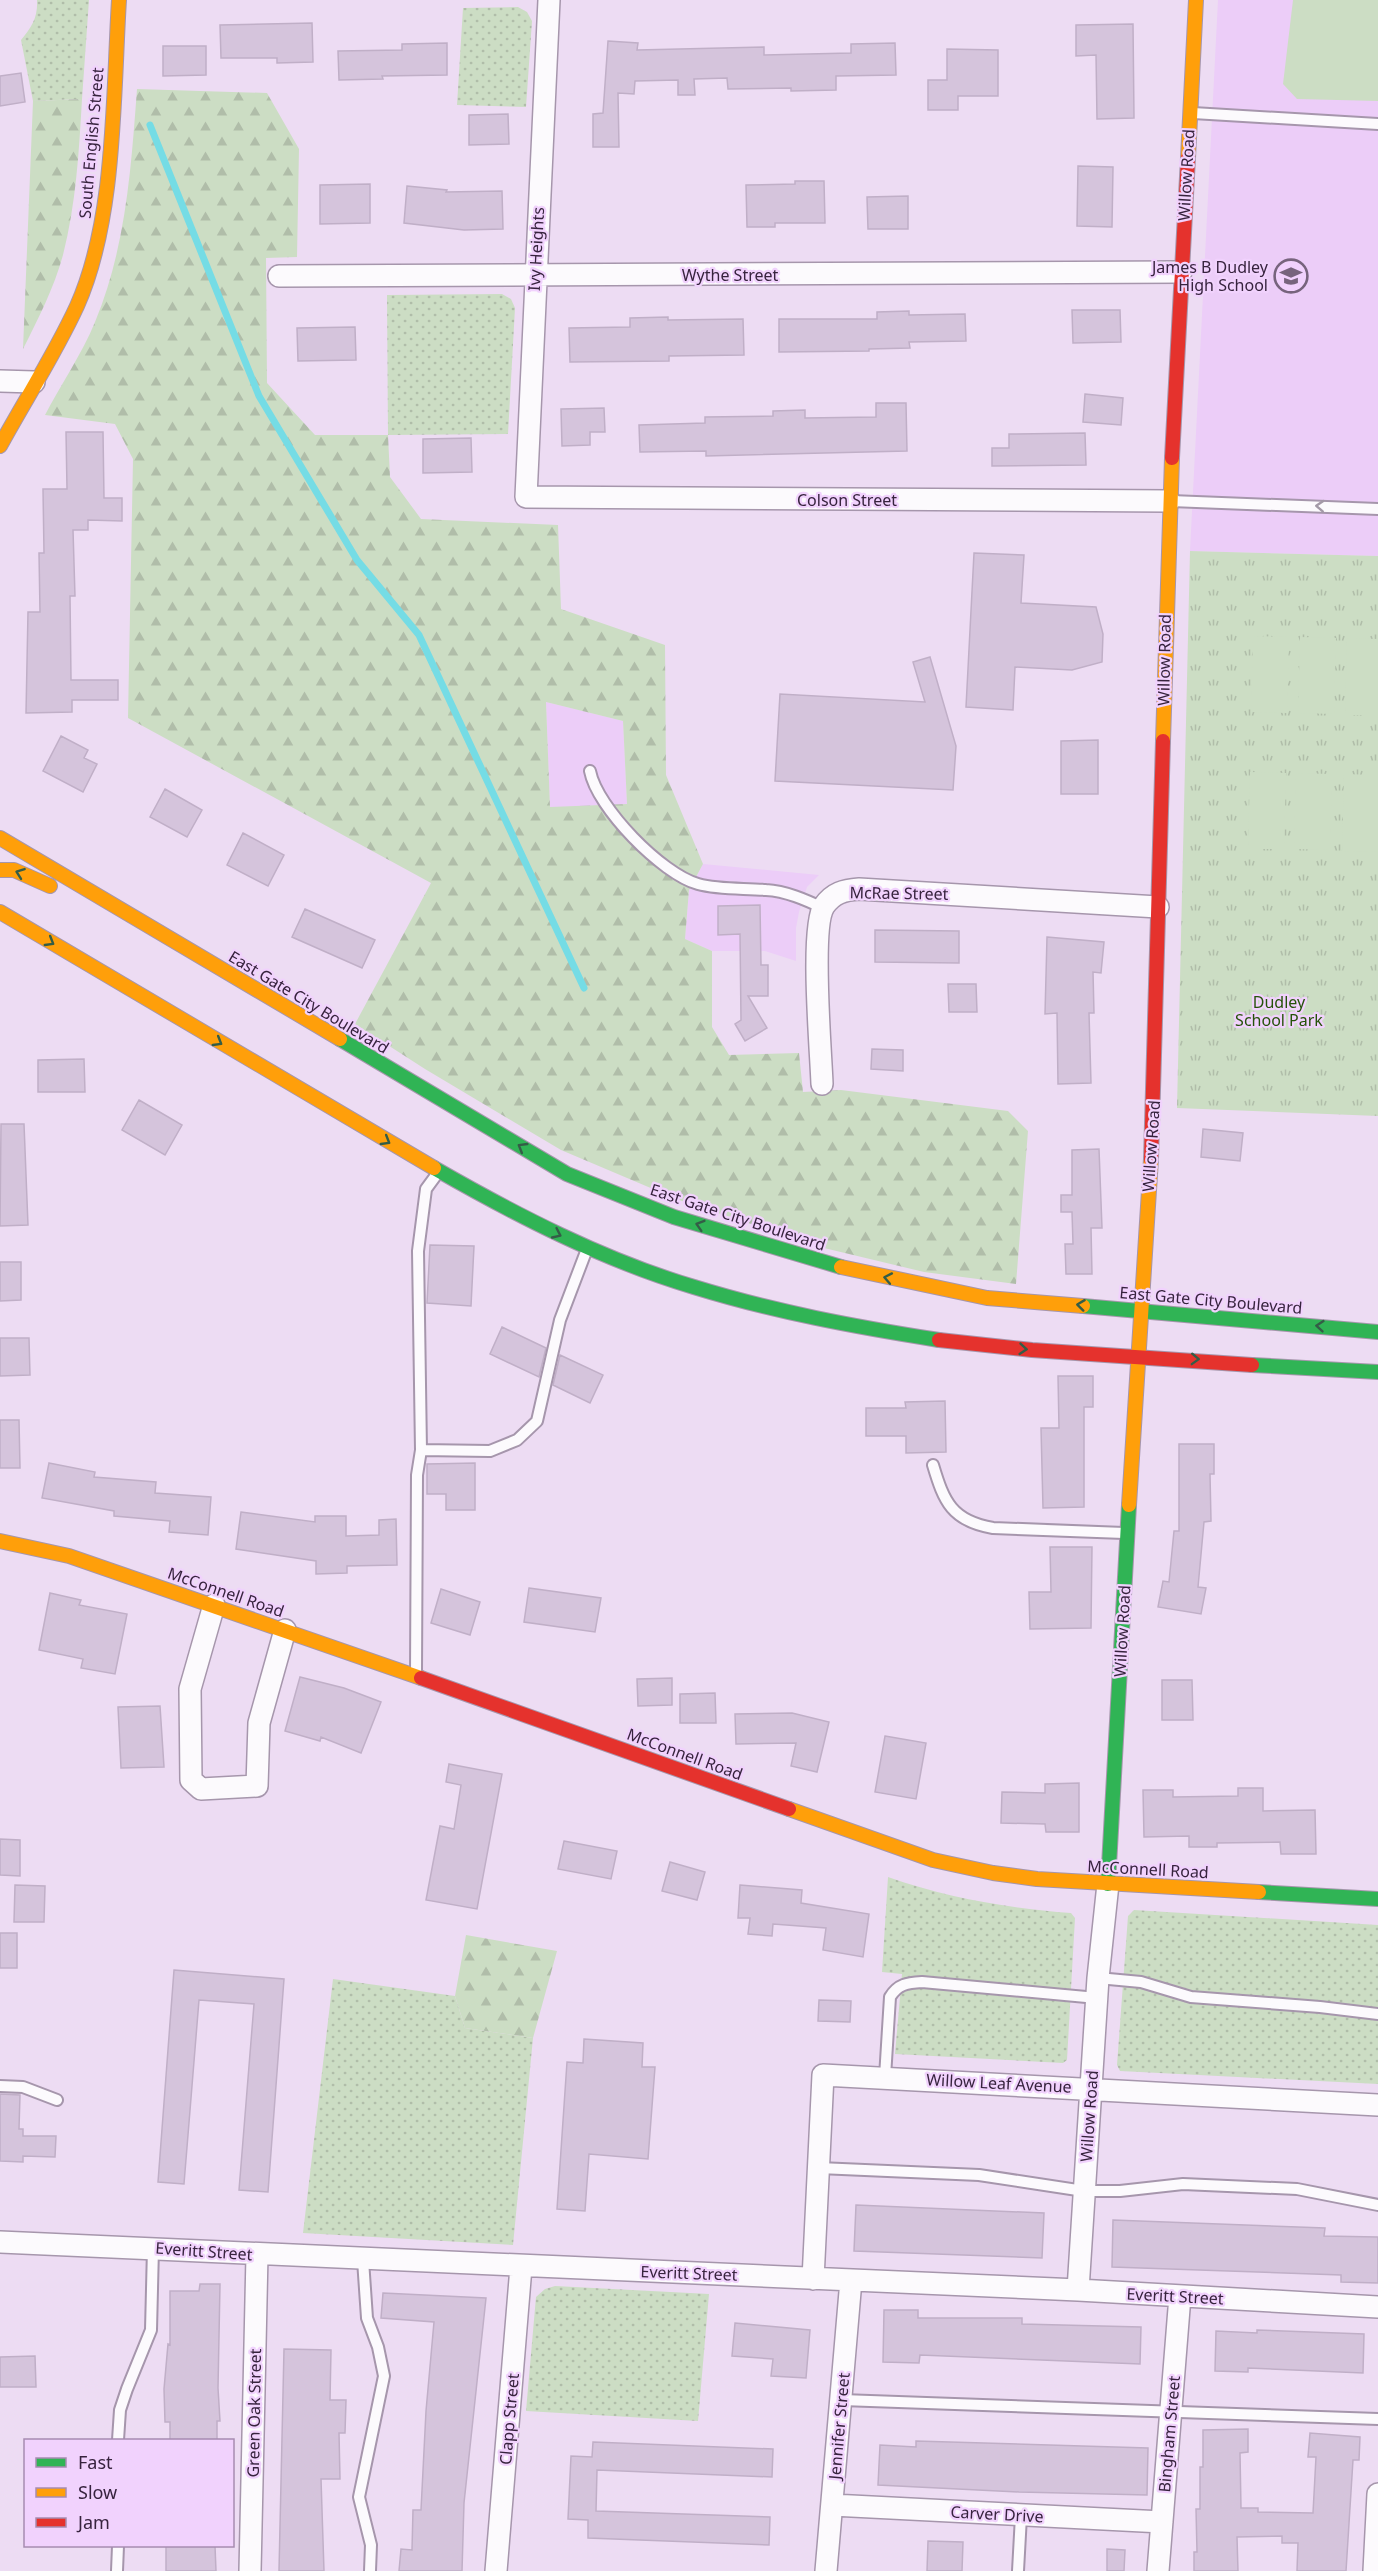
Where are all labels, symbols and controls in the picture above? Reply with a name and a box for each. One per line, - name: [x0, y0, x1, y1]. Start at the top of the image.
- street label: South English Street: [73, 66, 109, 219]
- street label: Willow Road: [1173, 129, 1199, 221]
- street label: Ivy Heights: [523, 206, 549, 292]
- place label: James B Dudley High School: [1150, 256, 1269, 296]
- school or university icon: James B Dudley High School: [1273, 258, 1309, 294]
- street label: Wythe Street: [682, 264, 779, 286]
- street label: Colson Street: [797, 489, 897, 511]
- one-way arrow: [1315, 500, 1324, 513]
- street label: Willow Road: [1152, 614, 1176, 706]
- one-way arrow: [16, 868, 26, 881]
- street label: McRae Street: [849, 881, 949, 905]
- one-way arrow: [44, 935, 54, 947]
- street label: East Gate City Boulevard: [225, 945, 393, 1059]
- park label: Dudley School Park: [1235, 991, 1323, 1031]
- one-way arrow: [212, 1034, 222, 1046]
- street label: Willow Road: [1137, 1099, 1165, 1193]
- one-way arrow: [380, 1134, 390, 1146]
- one-way arrow: [518, 1143, 528, 1155]
- street label: East Gate City Boulevard: [647, 1178, 829, 1256]
- one-way arrow: [696, 1220, 706, 1232]
- one-way arrow: [551, 1226, 562, 1238]
- one-way arrow: [883, 1272, 893, 1285]
- street label: East Gate City Boulevard: [1119, 1281, 1303, 1319]
- one-way arrow: [1076, 1300, 1085, 1312]
- one-way arrow: [1315, 1320, 1324, 1333]
- one-way arrow: [1018, 1342, 1027, 1355]
- one-way arrow: [1190, 1353, 1199, 1366]
- street label: McConnell Road: [165, 1562, 287, 1622]
- street label: Willow Road: [1109, 1585, 1135, 1677]
- street label: McConnell Road: [624, 1723, 746, 1785]
- street label: McConnell Road: [1087, 1855, 1209, 1883]
- street label: Willow Leaf Avenue: [926, 2068, 1072, 2098]
- street label: Willow Road: [1075, 2069, 1103, 2163]
- street label: Everitt Street: [155, 2237, 253, 2265]
- street label: Everitt Street: [640, 2260, 738, 2286]
- street label: Everitt Street: [1126, 2282, 1224, 2310]
- street label: Green Oak Street: [242, 2348, 266, 2478]
- street label: Jennifer Street: [823, 2371, 855, 2482]
- street label: Clapp Street: [494, 2372, 524, 2466]
- street label: Bingham Street: [1153, 2375, 1185, 2493]
- legend: [24, 2439, 234, 2547]
- text: Fast: [78, 2450, 113, 2474]
- text: Slow: [78, 2480, 117, 2504]
- street label: Carver Drive: [950, 2501, 1044, 2527]
- text: Jam: [76, 2510, 110, 2534]

